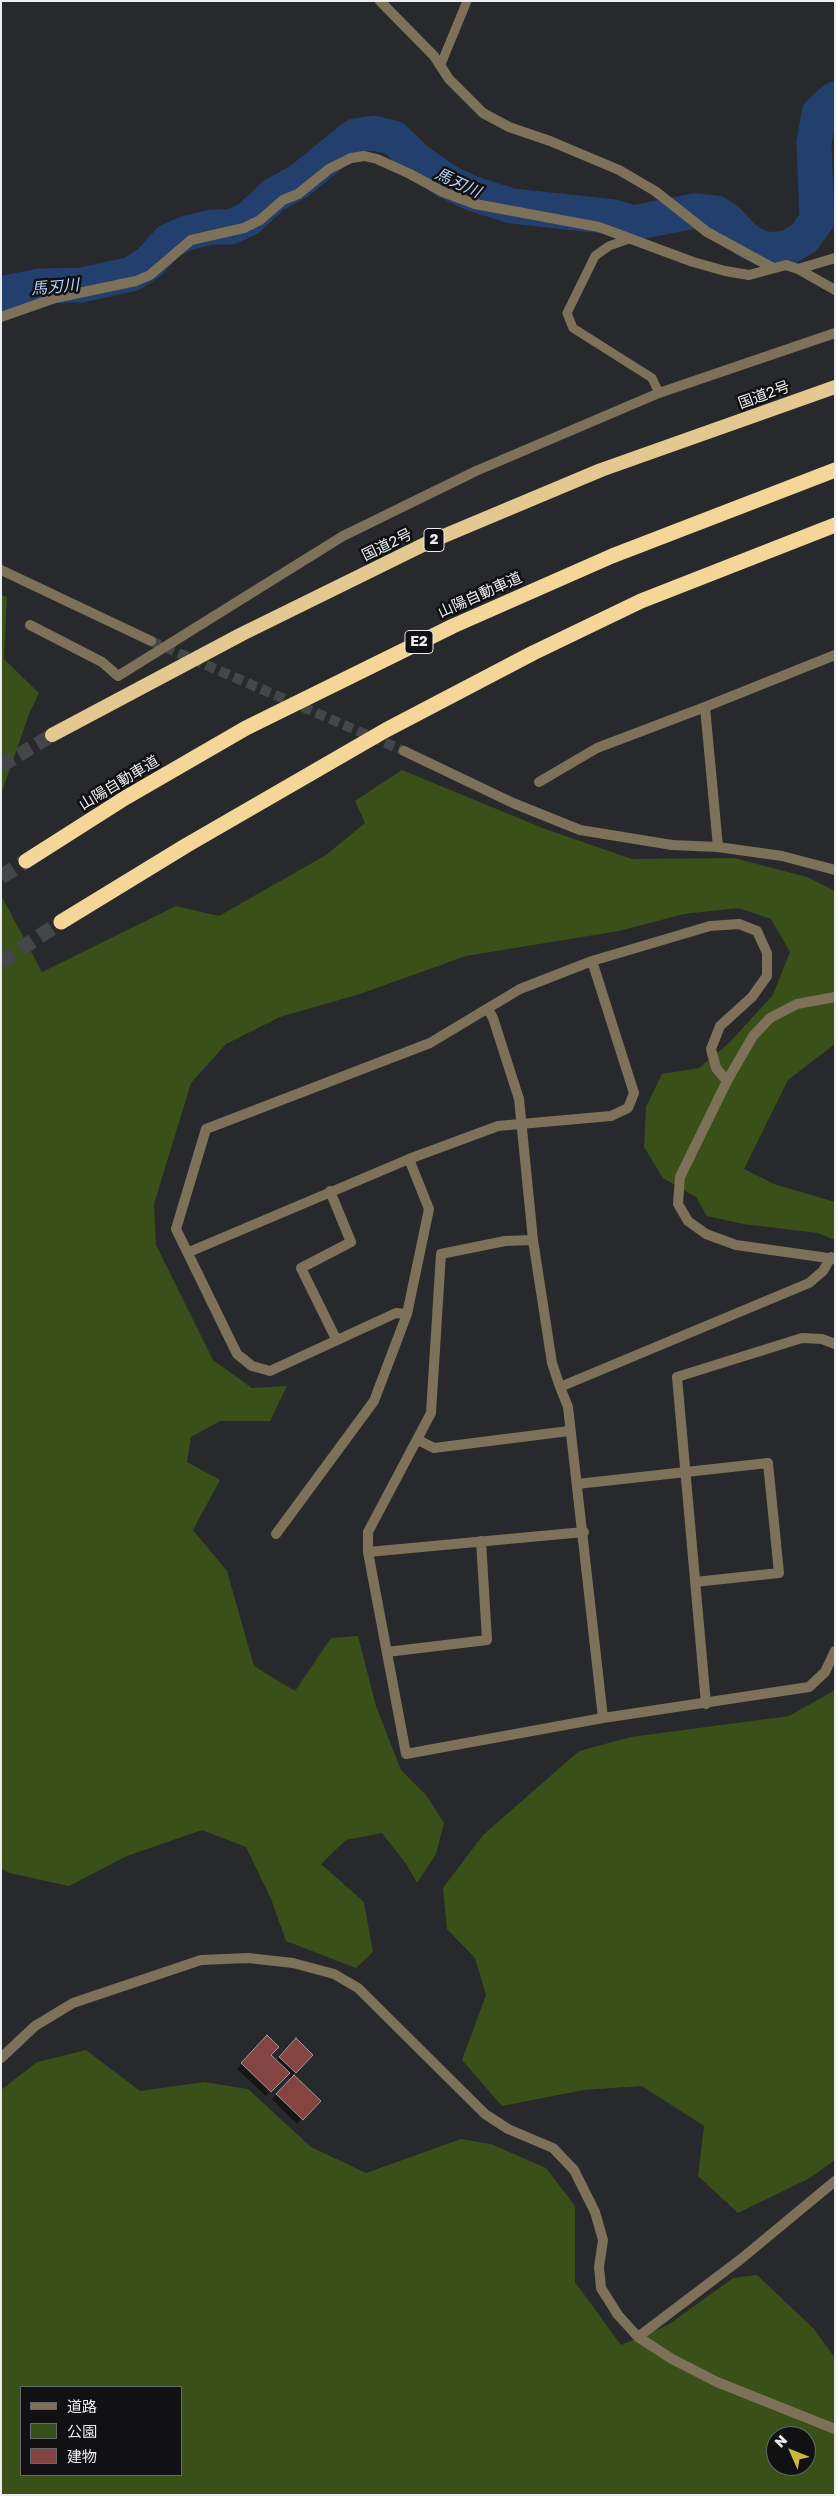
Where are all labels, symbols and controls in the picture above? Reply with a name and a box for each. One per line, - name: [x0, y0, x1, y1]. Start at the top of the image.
- water label: 馬刃川: [432, 164, 484, 202]
- water label: 馬刃川: [30, 275, 80, 299]
- street label: 国道2号: [736, 377, 792, 413]
- street label: 国道2号: [359, 525, 415, 565]
- road number: 2: [424, 528, 444, 552]
- street label: 山陽自動車道: [435, 568, 525, 622]
- road number: E2: [405, 630, 433, 654]
- street label: 山陽自動車道: [76, 752, 162, 814]
- legend: [20, 2386, 182, 2476]
- text: 道路: [67, 2397, 97, 2415]
- text: 公園: [67, 2422, 97, 2440]
- north arrow: [766, 2426, 816, 2476]
- text: N: [771, 2431, 790, 2451]
- text: 建物: [67, 2447, 97, 2465]

